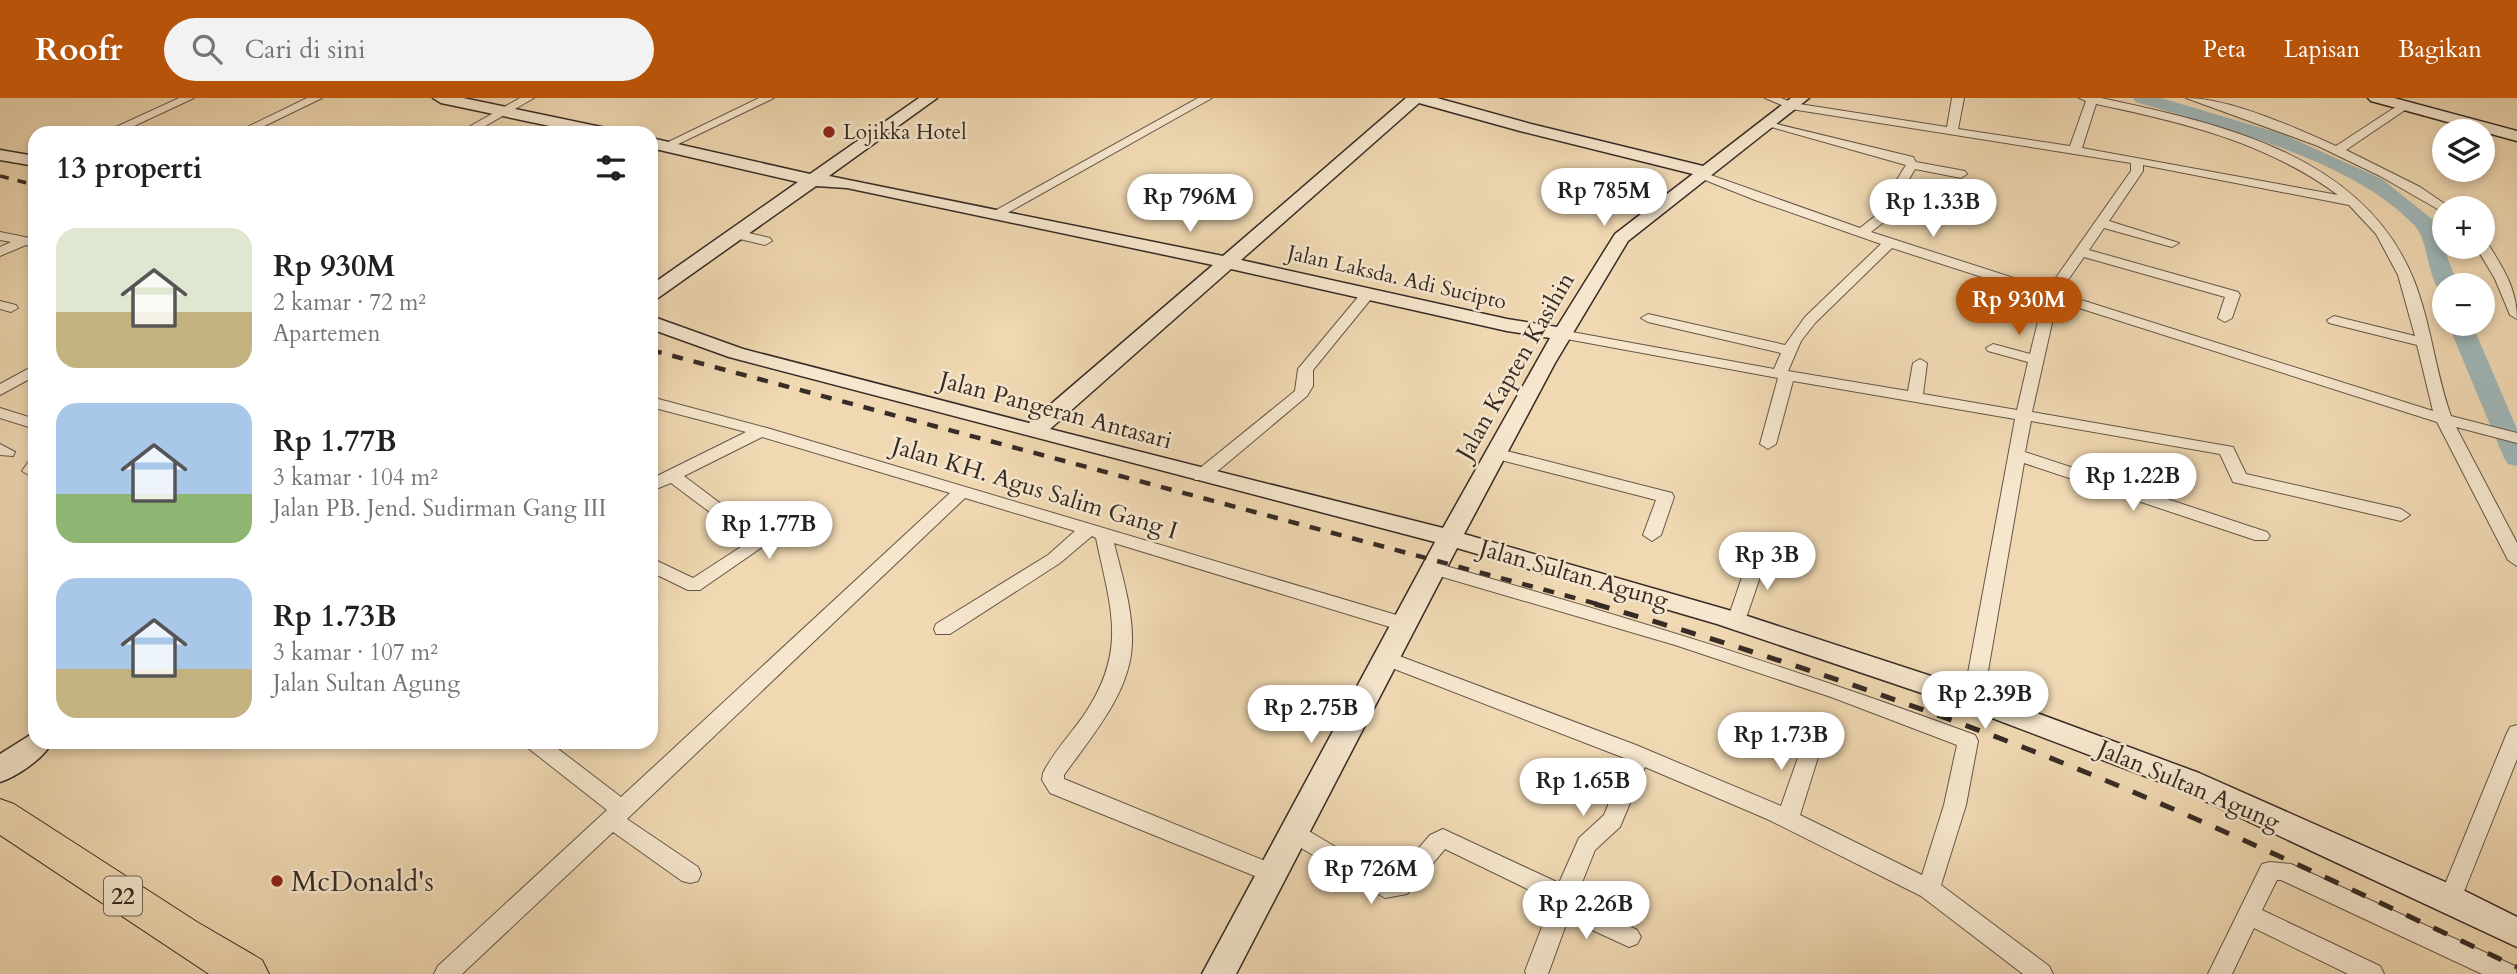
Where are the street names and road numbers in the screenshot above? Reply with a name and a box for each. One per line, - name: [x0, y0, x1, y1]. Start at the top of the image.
- street label: Jalan Laksda. Adi Sucipto: [1282, 238, 1509, 317]
- street label: Jalan Kapten Kasihin: [1447, 266, 1583, 469]
- street label: Jalan Pangeran Antasari: [933, 363, 1176, 457]
- street label: Jalan KH. Agus Salim Gang I: [885, 428, 1182, 548]
- street label: Jalan Sultan Agung: [1473, 531, 1673, 617]
- street label: Jalan Sultan Agung: [2090, 731, 2286, 839]
- road number: 22: [104, 876, 142, 916]

